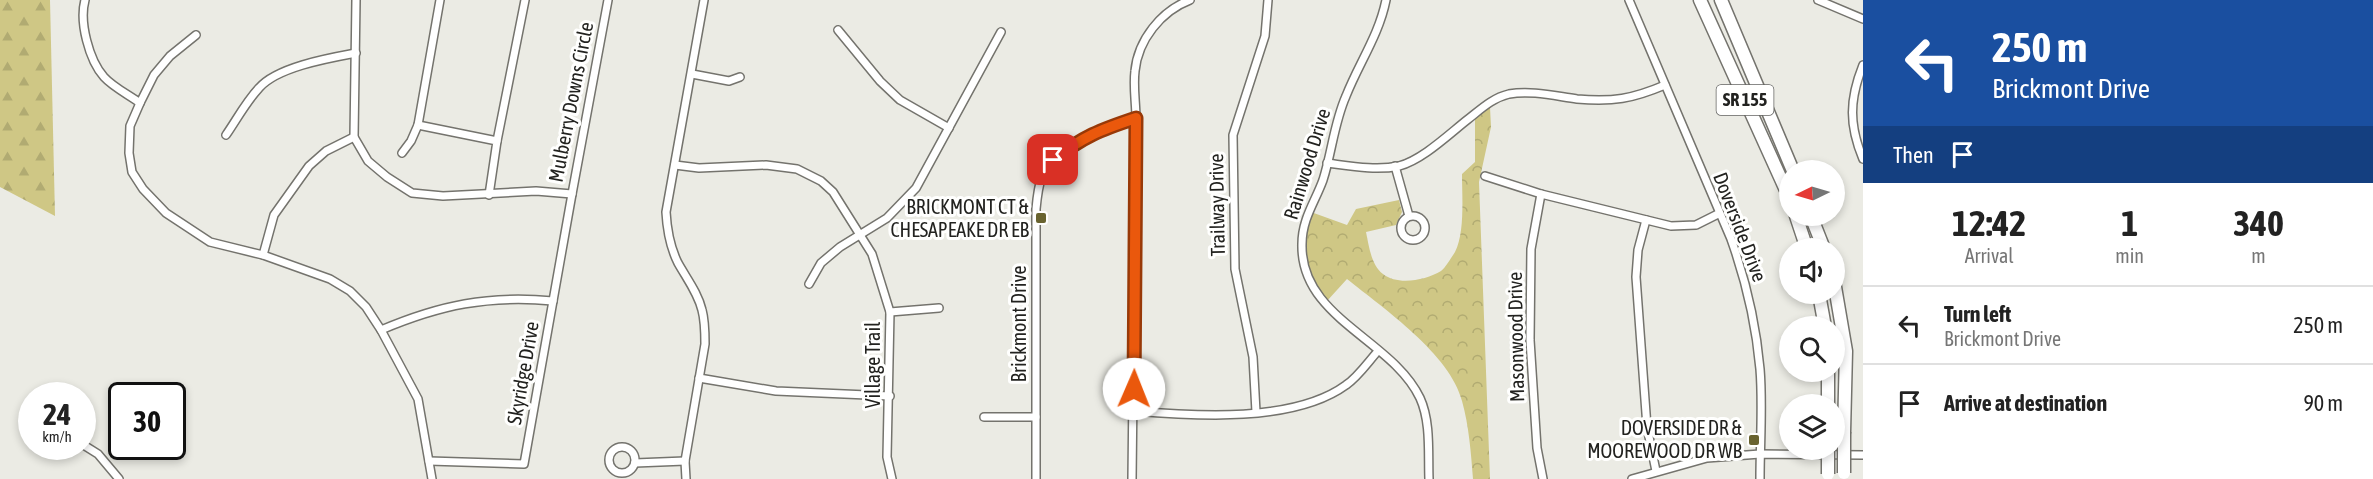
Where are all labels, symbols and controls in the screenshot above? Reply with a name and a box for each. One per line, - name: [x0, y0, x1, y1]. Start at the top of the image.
- street label: Mulberry Downs Circle: [544, 20, 597, 184]
- text: 250 m: [1992, 23, 2087, 71]
- icon: left: [1893, 24, 1971, 102]
- text: Brickmont Drive: [1992, 73, 2150, 104]
- road number: SR 155: [1716, 85, 1774, 115]
- street label: Rainwood Drive: [1279, 105, 1334, 222]
- pin: [1027, 134, 1078, 185]
- icon: arrive: [1946, 138, 1979, 171]
- text: Then: [1893, 142, 1934, 168]
- icon: arrive: [1036, 143, 1069, 176]
- street label: Trailway Drive: [1204, 153, 1229, 257]
- north arrow: [1779, 160, 1845, 226]
- map controls: [1779, 160, 1845, 460]
- street label: Doverside Drive: [1709, 169, 1772, 285]
- place label: BRICKMONT CT & CHESAPEAKE DR EB: [891, 195, 1030, 241]
- text: 12:42: [1952, 202, 2026, 244]
- text: 1: [2121, 202, 2138, 244]
- text: 340: [2233, 202, 2284, 244]
- marker: BRICKMONT CT & CHESAPEAKE DR EB: [1034, 211, 1048, 225]
- button: sound: [1779, 238, 1845, 304]
- text: Arrival: [1965, 244, 2014, 267]
- text: min: [2115, 244, 2144, 267]
- text: m: [2251, 244, 2266, 267]
- street label: Brickmont Drive: [1007, 266, 1030, 383]
- street label: Masonwood Drive: [1503, 272, 1528, 402]
- text: Turn left: [1944, 301, 2011, 327]
- icon: left: [1893, 309, 1926, 342]
- text: 250 m: [2293, 312, 2343, 338]
- button: search: [1779, 316, 1845, 382]
- street label: Skyridge Drive: [502, 320, 543, 426]
- street label: Village Trail: [861, 321, 884, 408]
- text: Brickmont Drive: [1944, 327, 2061, 350]
- position arrow: [1102, 357, 1166, 421]
- speed limit sign: 30: [108, 382, 186, 460]
- icon: arrive: [1893, 387, 1926, 420]
- text: Arrive at destination: [1944, 390, 2107, 416]
- text: 90 m: [2303, 390, 2343, 416]
- button: layers: [1779, 394, 1845, 460]
- text: 24: [43, 397, 71, 431]
- place label: DOVERSIDE DR & MOOREWOOD DR WB: [1587, 416, 1743, 462]
- text: km/h: [42, 428, 72, 445]
- marker: DOVERSIDE DR & MOOREWOOD DR WB: [1747, 433, 1761, 447]

